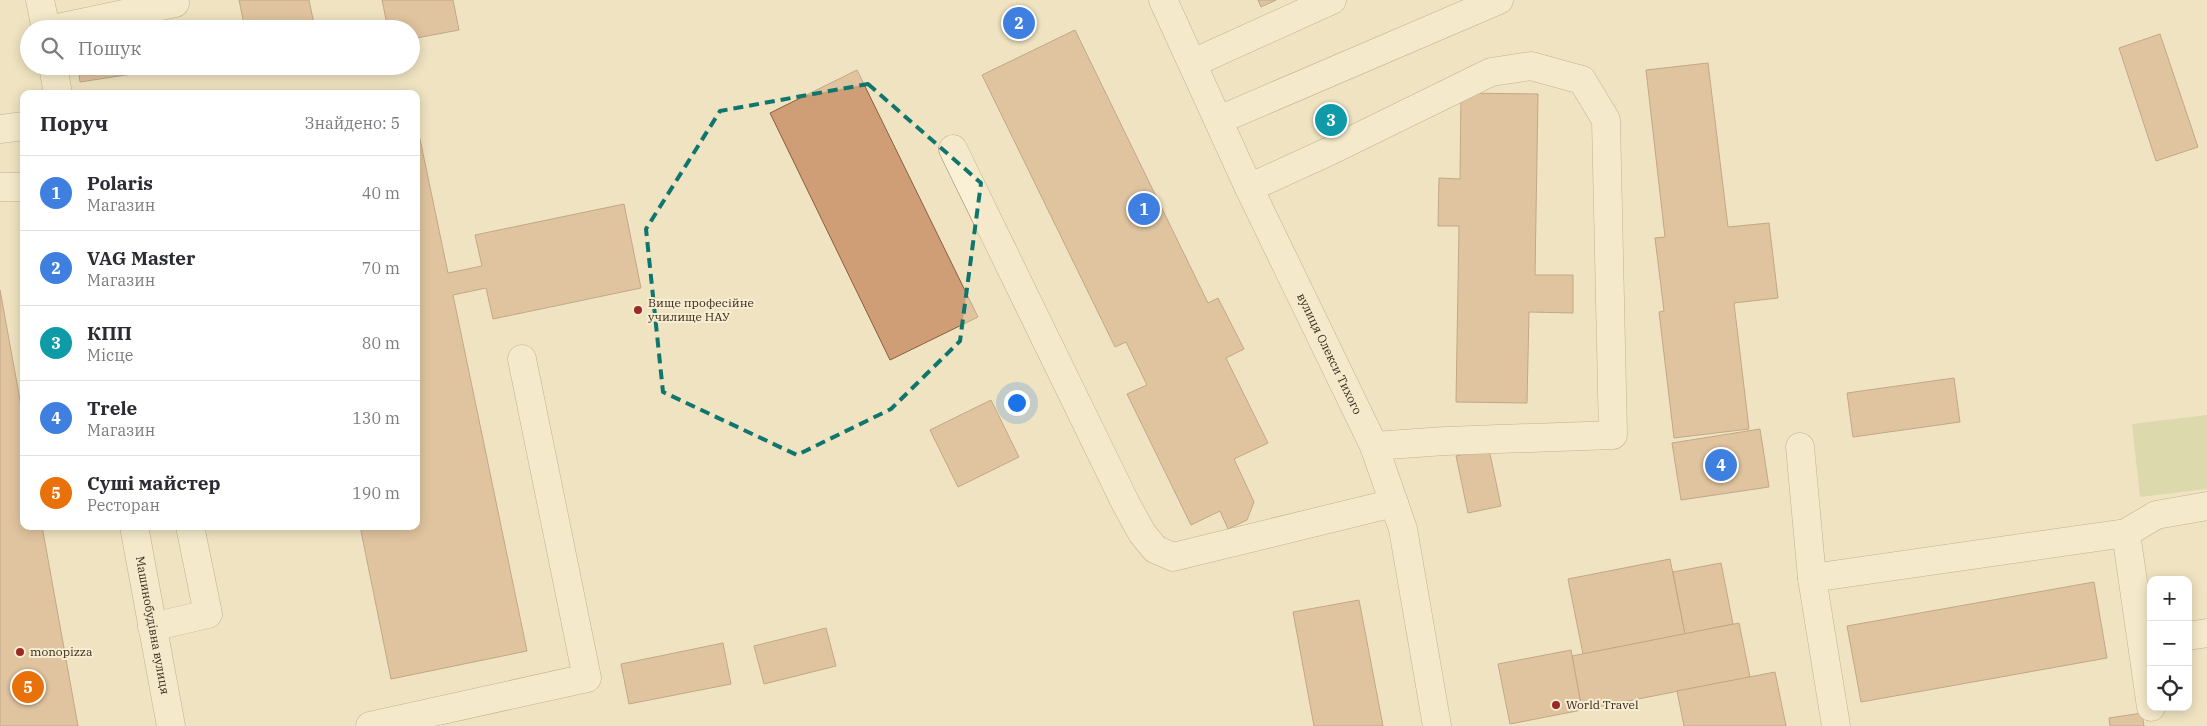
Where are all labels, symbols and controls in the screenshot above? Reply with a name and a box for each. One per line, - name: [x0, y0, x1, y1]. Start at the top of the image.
- pin: 2: [1003, 4, 1035, 42]
- search box: [20, 20, 420, 75]
- icon: search: [38, 34, 66, 62]
- text: Пошук: [78, 36, 141, 60]
- pin: 3: [1315, 101, 1347, 139]
- text: Поруч: [40, 109, 108, 137]
- text: Знайдено: 5: [305, 113, 400, 133]
- text: Polaris: [87, 171, 153, 195]
- text: 1: [51, 183, 61, 203]
- text: 40 m: [362, 183, 400, 203]
- pin: 1: [1128, 190, 1160, 228]
- text: Магазин: [87, 195, 155, 215]
- text: VAG Master: [87, 246, 196, 270]
- text: 2: [51, 258, 61, 278]
- text: 70 m: [362, 258, 400, 278]
- text: Магазин: [87, 270, 155, 290]
- street label: вулиця Олекси Тихого: [1294, 291, 1366, 417]
- place label: Вище професійне училище НАУ: [648, 295, 754, 324]
- marker: Вище професійне училище НАУ: [632, 304, 644, 316]
- text: КПП: [87, 321, 132, 345]
- text: 3: [51, 333, 61, 353]
- text: 80 m: [362, 333, 400, 353]
- text: Місце: [87, 345, 133, 365]
- your location: [1004, 390, 1030, 416]
- text: Trele: [87, 396, 137, 420]
- text: 4: [51, 408, 61, 428]
- text: 130 m: [352, 408, 400, 428]
- text: Магазин: [87, 420, 155, 440]
- pin: 4: [1705, 446, 1737, 484]
- text: Суші майстер: [87, 471, 221, 495]
- text: 5: [51, 483, 61, 503]
- text: 190 m: [352, 483, 400, 503]
- text: Ресторан: [87, 495, 160, 515]
- street label: Машинобудівна вулиця: [133, 555, 173, 696]
- map controls: [2147, 576, 2192, 711]
- button: +: [2147, 576, 2192, 621]
- button: −: [2147, 621, 2192, 666]
- place label: monopizza: [30, 644, 93, 659]
- marker: monopizza: [14, 646, 26, 658]
- button: locate: [2147, 666, 2192, 711]
- pin: 5: [12, 668, 44, 706]
- place label: World Travel: [1566, 697, 1639, 712]
- marker: World Travel: [1550, 699, 1562, 711]

